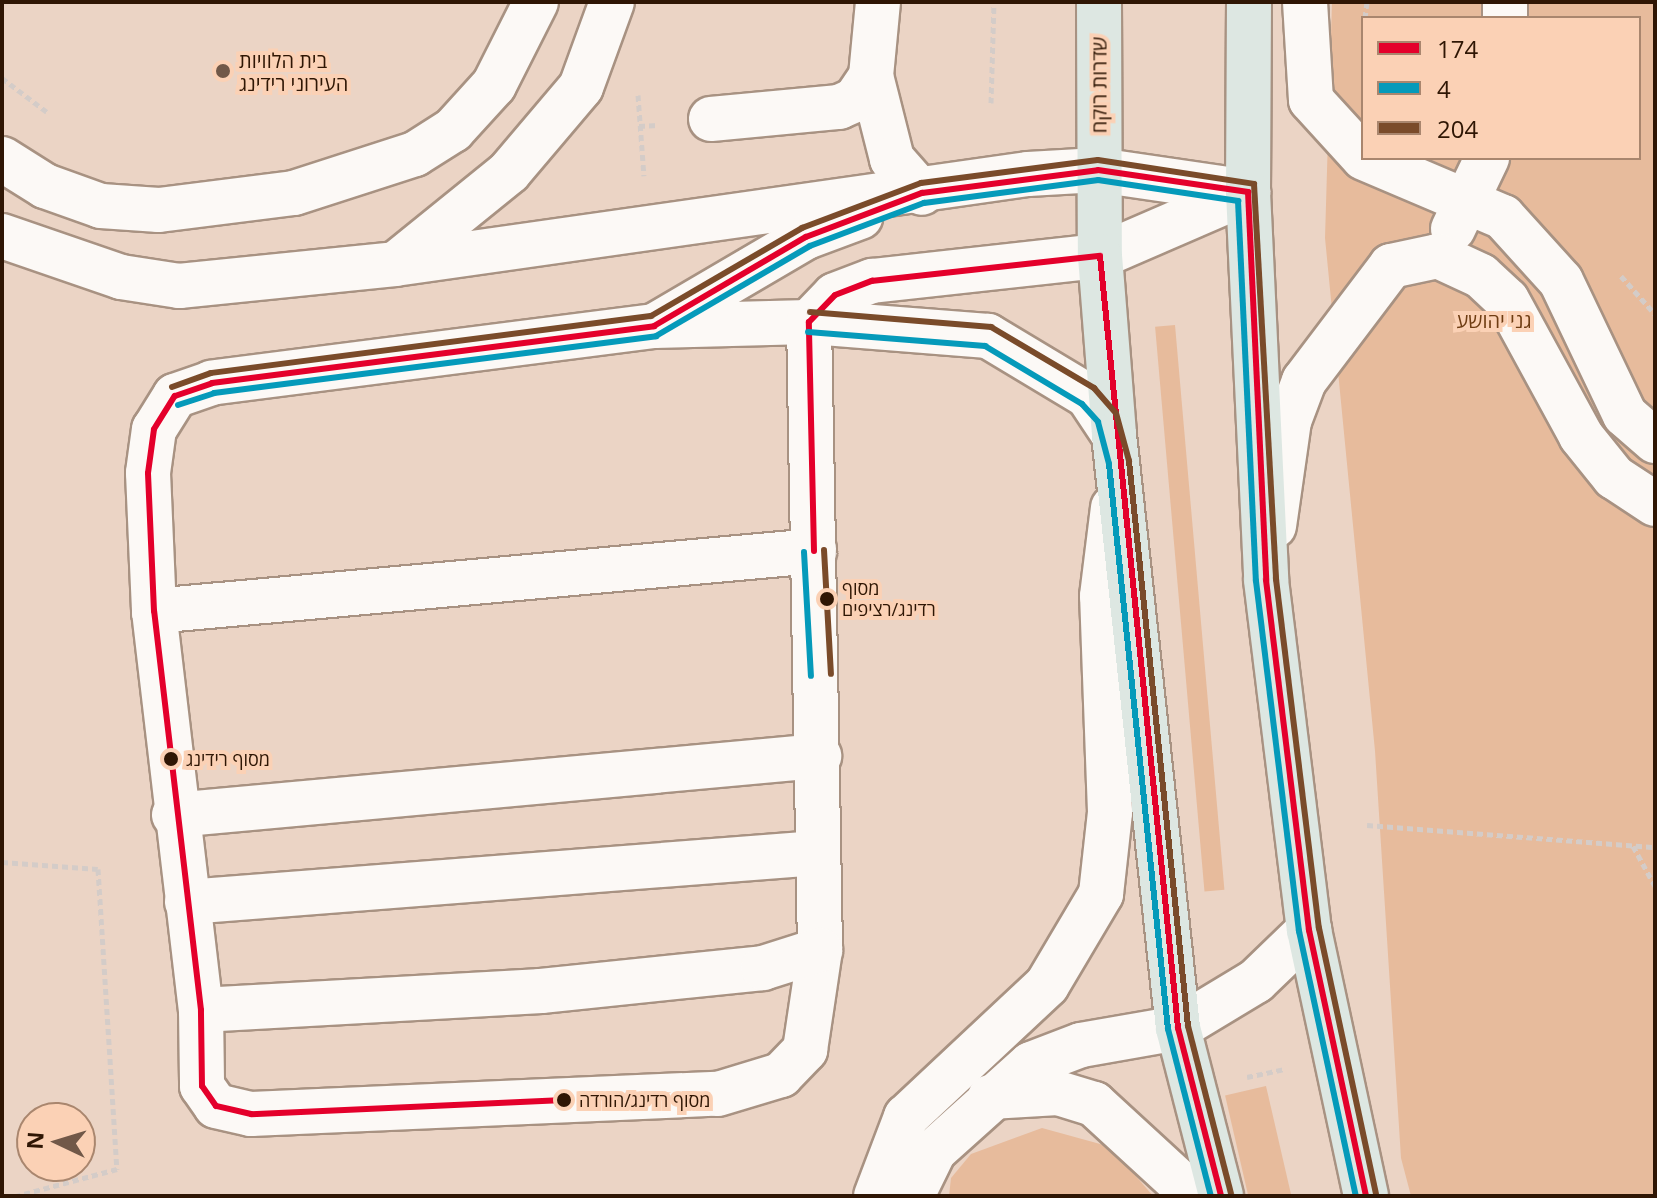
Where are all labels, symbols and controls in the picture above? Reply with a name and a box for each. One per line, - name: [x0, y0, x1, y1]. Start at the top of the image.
- legend: [1361, 16, 1641, 160]
- text: 174: [1437, 32, 1478, 65]
- street label: שדרות רוקח: [1087, 37, 1111, 133]
- place label: בית הלוויות העירוני רידינג: [239, 48, 348, 95]
- marker: בית הלוויות העירוני רידינג: [214, 62, 232, 80]
- text: 4: [1437, 72, 1451, 105]
- text: 204: [1437, 112, 1478, 145]
- park label: גני יהושע: [1456, 308, 1532, 332]
- place label: מסוף רדינג/רציפים: [842, 578, 936, 620]
- marker: מסוף רדינג/רציפים: [819, 591, 835, 607]
- place label: מסוף רידינג: [186, 748, 270, 770]
- marker: מסוף רידינג: [163, 751, 179, 767]
- place label: מסוף רדינג/הורדה: [579, 1089, 710, 1111]
- marker: מסוף רדינג/הורדה: [556, 1092, 572, 1108]
- north arrow: [16, 1102, 96, 1182]
- text: N: [18, 1131, 50, 1150]

